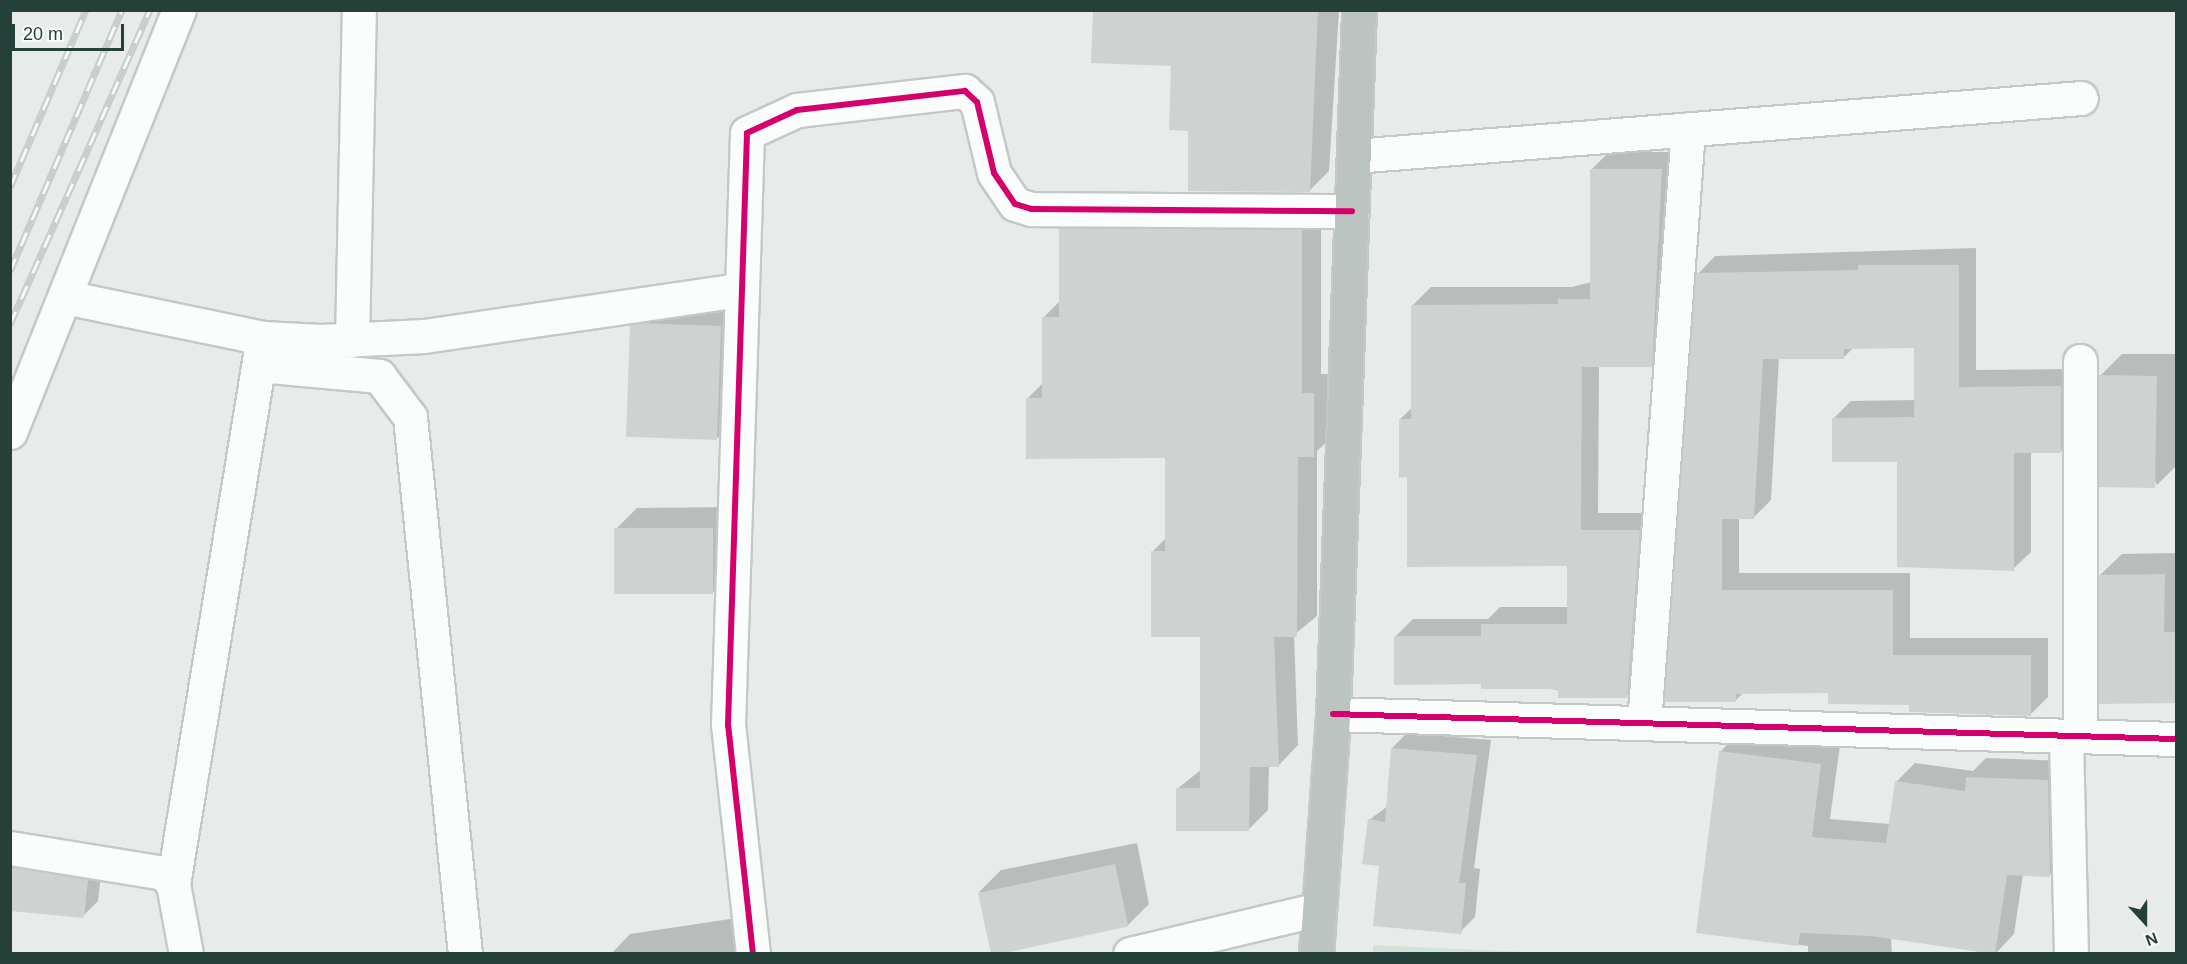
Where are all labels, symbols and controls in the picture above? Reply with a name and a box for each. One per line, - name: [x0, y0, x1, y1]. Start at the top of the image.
- scale bar: [15, 12, 128, 50]
- text: 20 m: [23, 24, 63, 44]
- north arrow: [2115, 892, 2175, 952]
- text: N: [2143, 929, 2160, 949]

